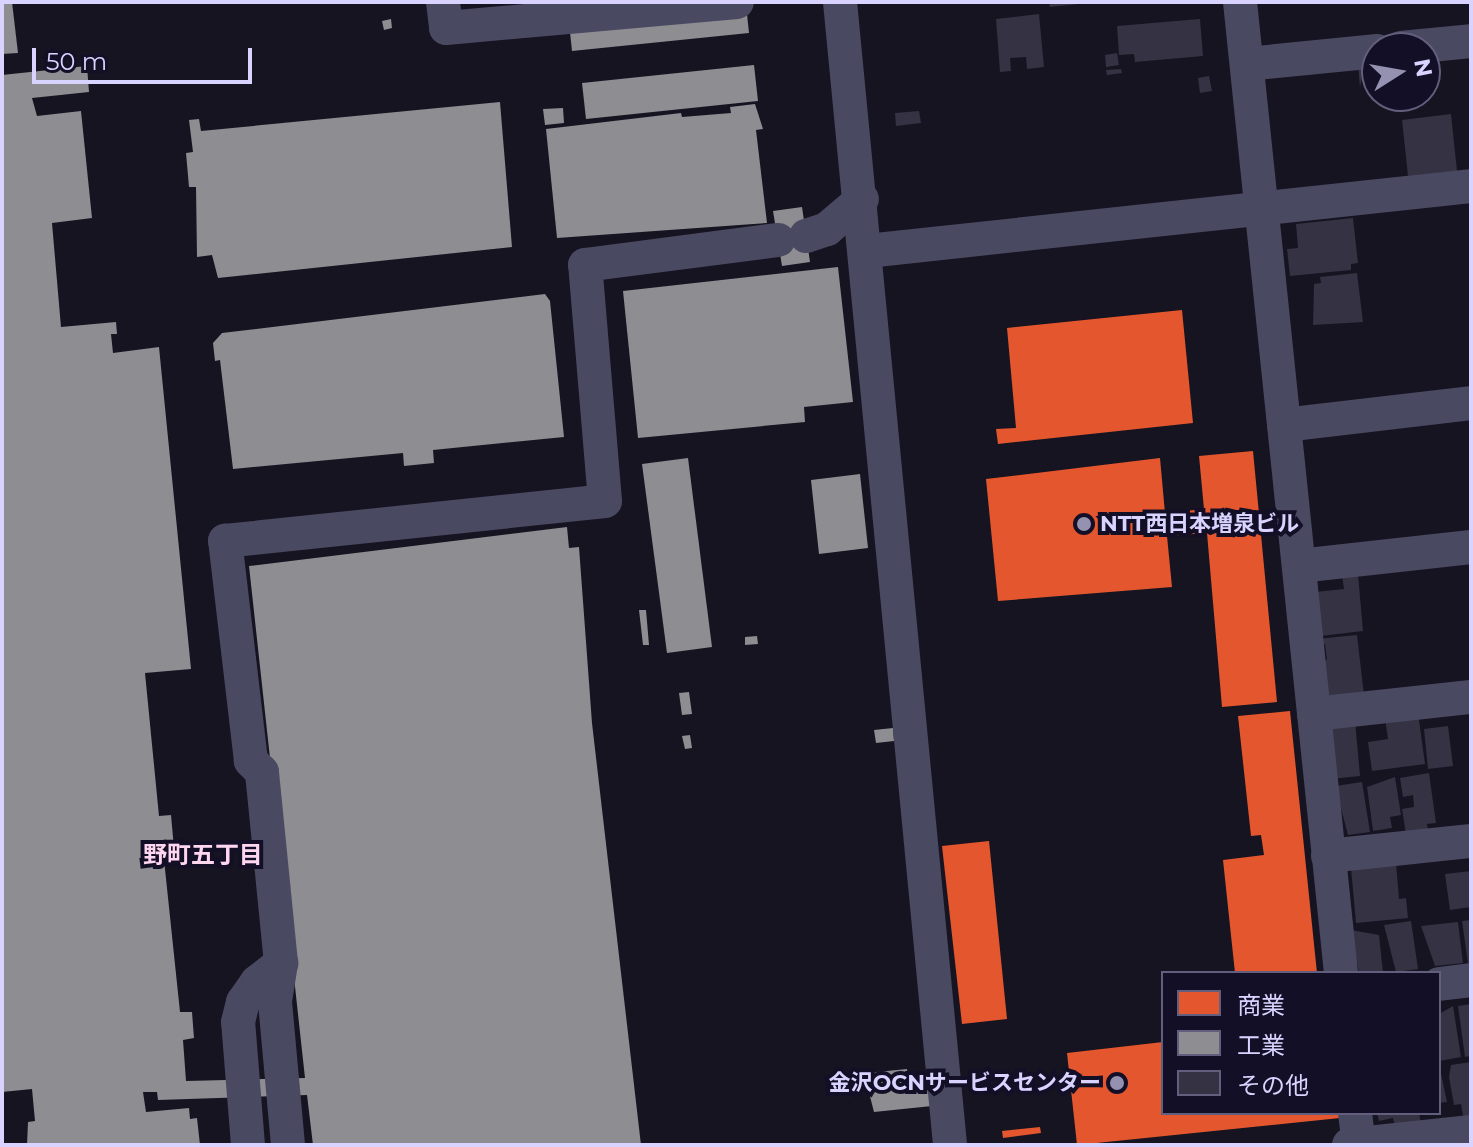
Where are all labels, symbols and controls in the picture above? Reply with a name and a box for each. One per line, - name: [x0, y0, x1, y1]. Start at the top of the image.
- scale bar: [36, 32, 256, 82]
- north arrow: [1361, 32, 1441, 112]
- text: 50 m: [46, 47, 107, 76]
- text: N: [1408, 56, 1438, 79]
- place label: NTT西日本増泉ビル: [1100, 511, 1299, 537]
- marker: NTT西日本増泉ビル: [1075, 515, 1093, 533]
- district label: 野町五丁目: [143, 841, 263, 869]
- legend: [1161, 971, 1441, 1115]
- text: 商業: [1237, 991, 1285, 1020]
- text: 工業: [1237, 1031, 1285, 1060]
- place label: 金沢OCNサービスセンター: [829, 1070, 1101, 1096]
- text: その他: [1237, 1071, 1309, 1100]
- marker: 金沢OCNサービスセンター: [1108, 1074, 1126, 1092]

